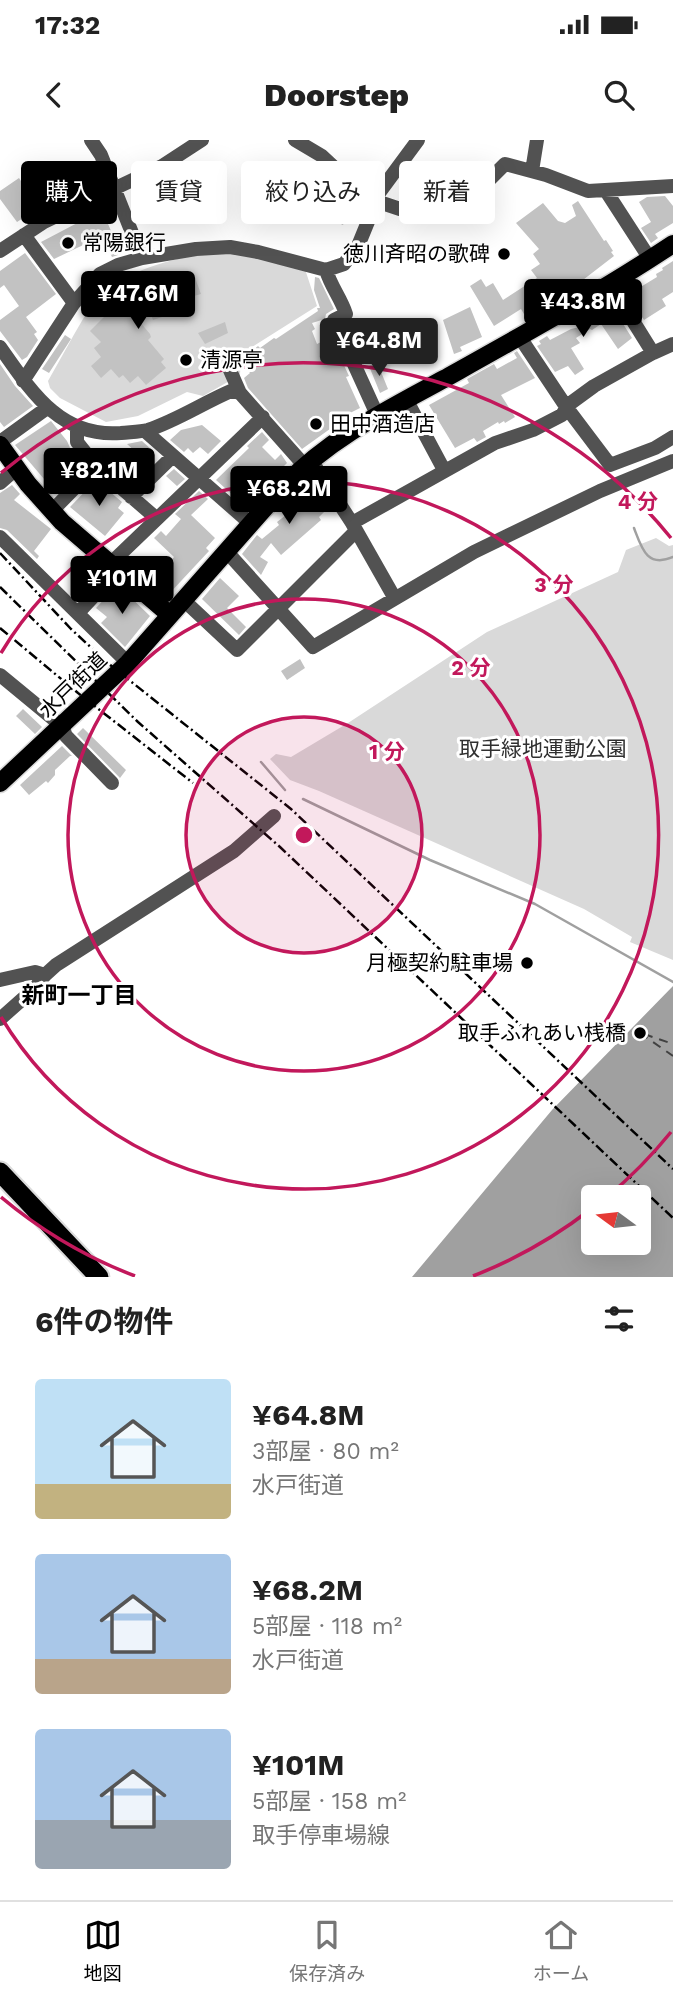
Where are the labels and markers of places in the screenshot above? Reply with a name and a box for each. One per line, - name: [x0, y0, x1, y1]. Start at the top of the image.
- place label: 常陽銀行: [82, 230, 166, 255]
- marker: 常陽銀行: [60, 235, 76, 251]
- place label: 徳川斉昭の歌碑: [343, 241, 490, 266]
- marker: 徳川斉昭の歌碑: [496, 246, 512, 262]
- pin: ¥47.6M: [81, 272, 195, 331]
- pin: ¥43.8M: [526, 280, 640, 339]
- pin: ¥64.8M: [322, 318, 436, 378]
- place label: 清源亭: [200, 347, 263, 372]
- marker: 清源亭: [178, 352, 194, 368]
- place label: 田中酒造店: [330, 411, 435, 436]
- marker: 田中酒造店: [308, 416, 324, 432]
- pin: ¥82.1M: [42, 448, 156, 508]
- pin: ¥68.2M: [232, 466, 346, 526]
- pin: ¥101M: [73, 556, 171, 616]
- centre of rings: [292, 823, 316, 847]
- place label: 月極契約駐車場: [366, 950, 513, 975]
- marker: 月極契約駐車場: [519, 955, 535, 971]
- place label: 取手ふれあい桟橋: [458, 1020, 626, 1045]
- marker: 取手ふれあい桟橋: [632, 1025, 648, 1041]

